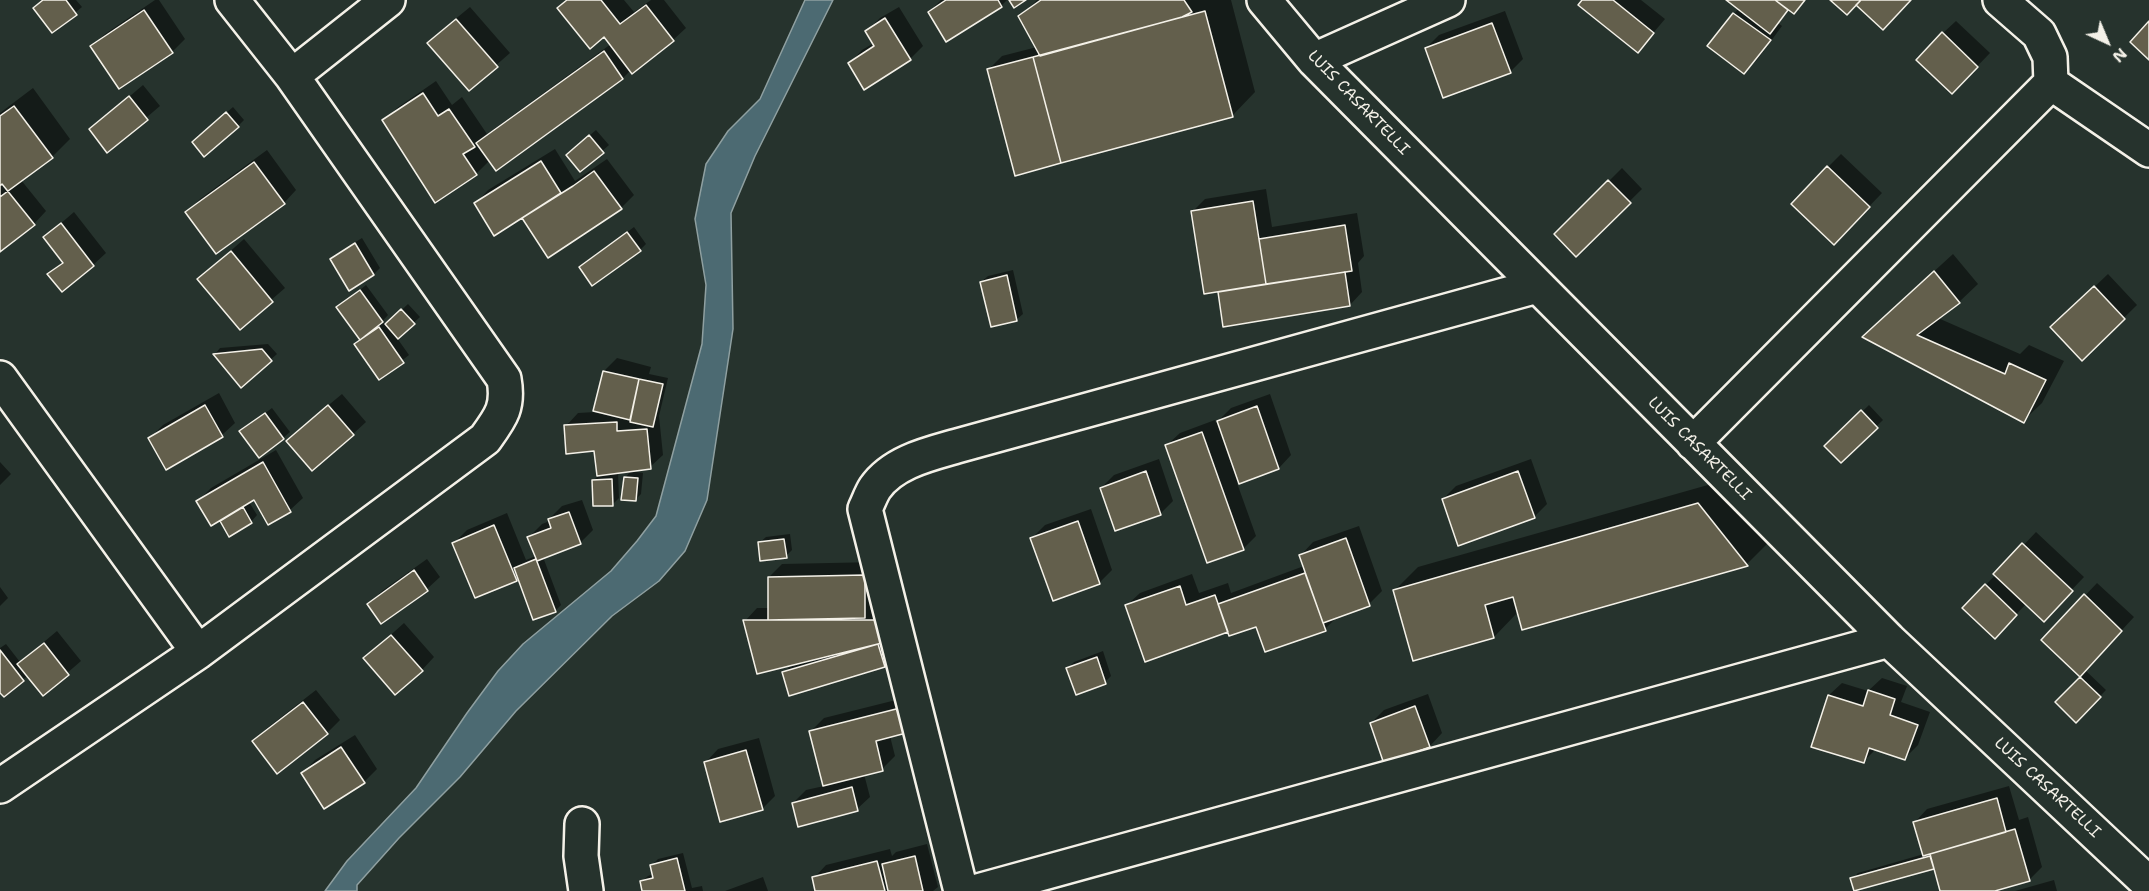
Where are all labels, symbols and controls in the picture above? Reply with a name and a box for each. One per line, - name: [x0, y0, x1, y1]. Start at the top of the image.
- north arrow: [2077, 12, 2137, 72]
- text: N: [2108, 43, 2132, 67]
- street label: LUIS CASARTELLI: [1303, 47, 1413, 159]
- street label: LUIS CASARTELLI: [1643, 393, 1755, 505]
- street label: LUIS CASARTELLI: [1990, 734, 2104, 842]

